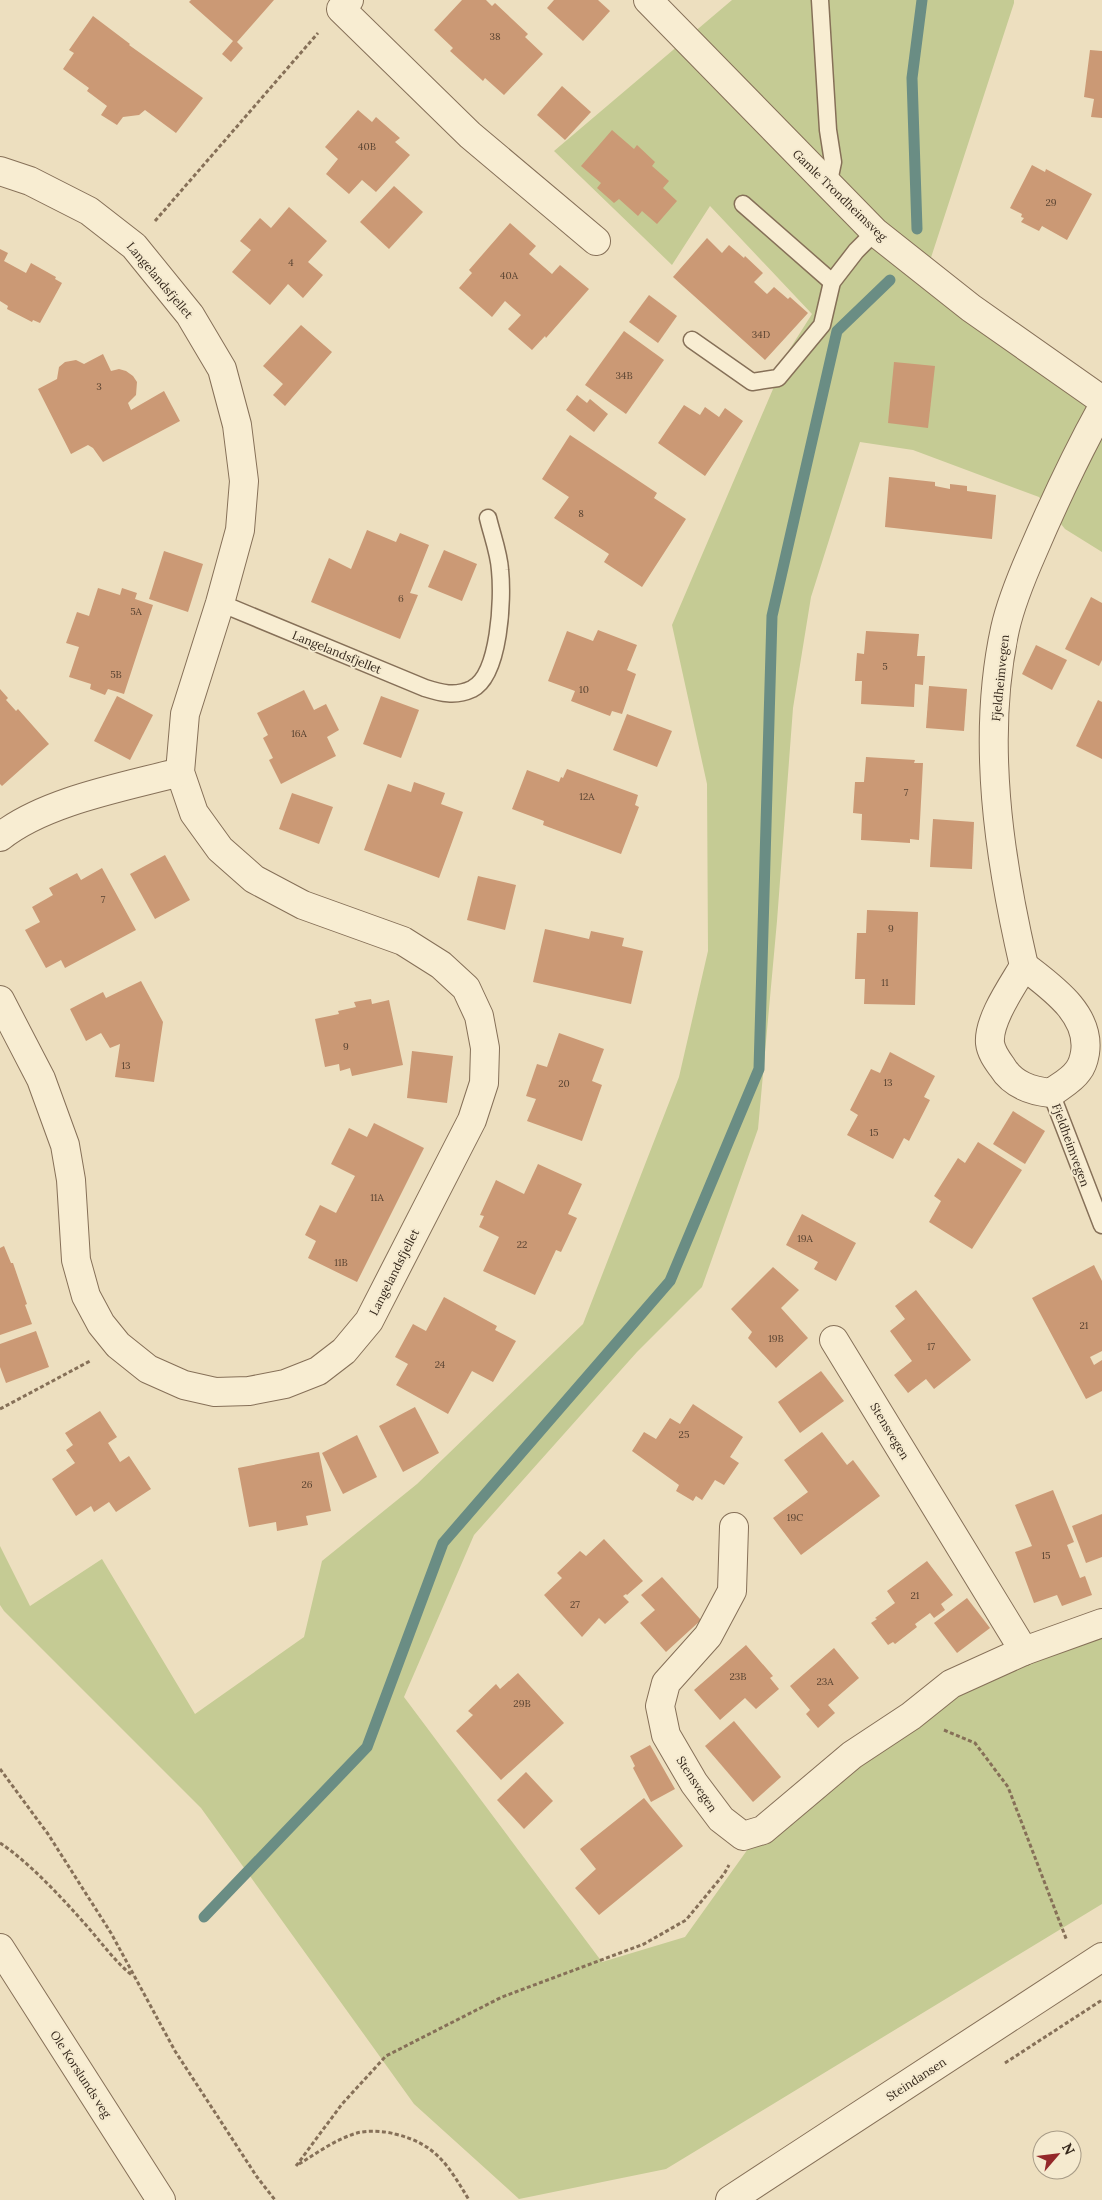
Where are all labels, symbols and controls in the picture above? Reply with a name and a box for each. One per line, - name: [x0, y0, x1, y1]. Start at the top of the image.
- house number: 38: [489, 30, 501, 43]
- house number: 40B: [358, 140, 376, 153]
- street label: Gamle Trondheimsveg: [790, 146, 891, 244]
- house number: 29: [1045, 196, 1057, 209]
- street label: Langelandsfjellet: [124, 239, 197, 322]
- house number: 4: [288, 256, 294, 269]
- house number: 40A: [500, 269, 519, 282]
- house number: 34D: [752, 328, 770, 341]
- house number: 34B: [615, 369, 633, 382]
- house number: 3: [96, 380, 102, 393]
- house number: 8: [578, 507, 584, 520]
- house number: 6: [398, 592, 404, 605]
- house number: 5A: [130, 605, 143, 618]
- street label: Langelandsfjellet: [290, 627, 384, 677]
- street label: Fjeldheimvegen: [988, 634, 1012, 722]
- house number: 5: [882, 660, 888, 673]
- house number: 5B: [110, 668, 122, 681]
- house number: 10: [579, 683, 589, 696]
- house number: 16A: [291, 727, 308, 740]
- house number: 7: [904, 786, 909, 799]
- house number: 12A: [579, 790, 595, 803]
- house number: 7: [101, 893, 106, 906]
- house number: 9: [888, 922, 894, 935]
- house number: 11: [881, 976, 889, 989]
- house number: 9: [343, 1040, 349, 1053]
- house number: 13: [121, 1059, 131, 1072]
- house number: 13: [883, 1076, 893, 1089]
- house number: 20: [558, 1077, 570, 1090]
- street label: Fjeldheimvegen: [1049, 1101, 1093, 1189]
- house number: 15: [869, 1126, 879, 1139]
- house number: 11A: [370, 1191, 385, 1204]
- street label: Langelandsfjellet: [366, 1226, 422, 1318]
- house number: 19A: [797, 1232, 814, 1245]
- house number: 22: [517, 1238, 527, 1251]
- house number: 11B: [334, 1256, 348, 1269]
- house number: 21: [1079, 1319, 1089, 1332]
- house number: 19B: [768, 1332, 784, 1345]
- house number: 17: [927, 1340, 936, 1353]
- house number: 24: [435, 1358, 446, 1371]
- street label: Stensvegen: [867, 1400, 913, 1462]
- house number: 25: [679, 1428, 689, 1441]
- house number: 26: [301, 1478, 313, 1491]
- house number: 19C: [787, 1511, 803, 1524]
- house number: 15: [1041, 1549, 1051, 1562]
- house number: 21: [910, 1589, 920, 1602]
- house number: 27: [570, 1598, 580, 1611]
- house number: 23B: [729, 1670, 747, 1683]
- house number: 23A: [816, 1675, 834, 1688]
- house number: 29B: [513, 1697, 531, 1710]
- street label: Stensvegen: [673, 1753, 721, 1815]
- street label: Ole Korslunds veg: [47, 2028, 115, 2121]
- street label: Steindansen: [883, 2054, 949, 2104]
- north arrow: [1032, 2130, 1082, 2180]
- text: N: [1058, 2140, 1079, 2158]

